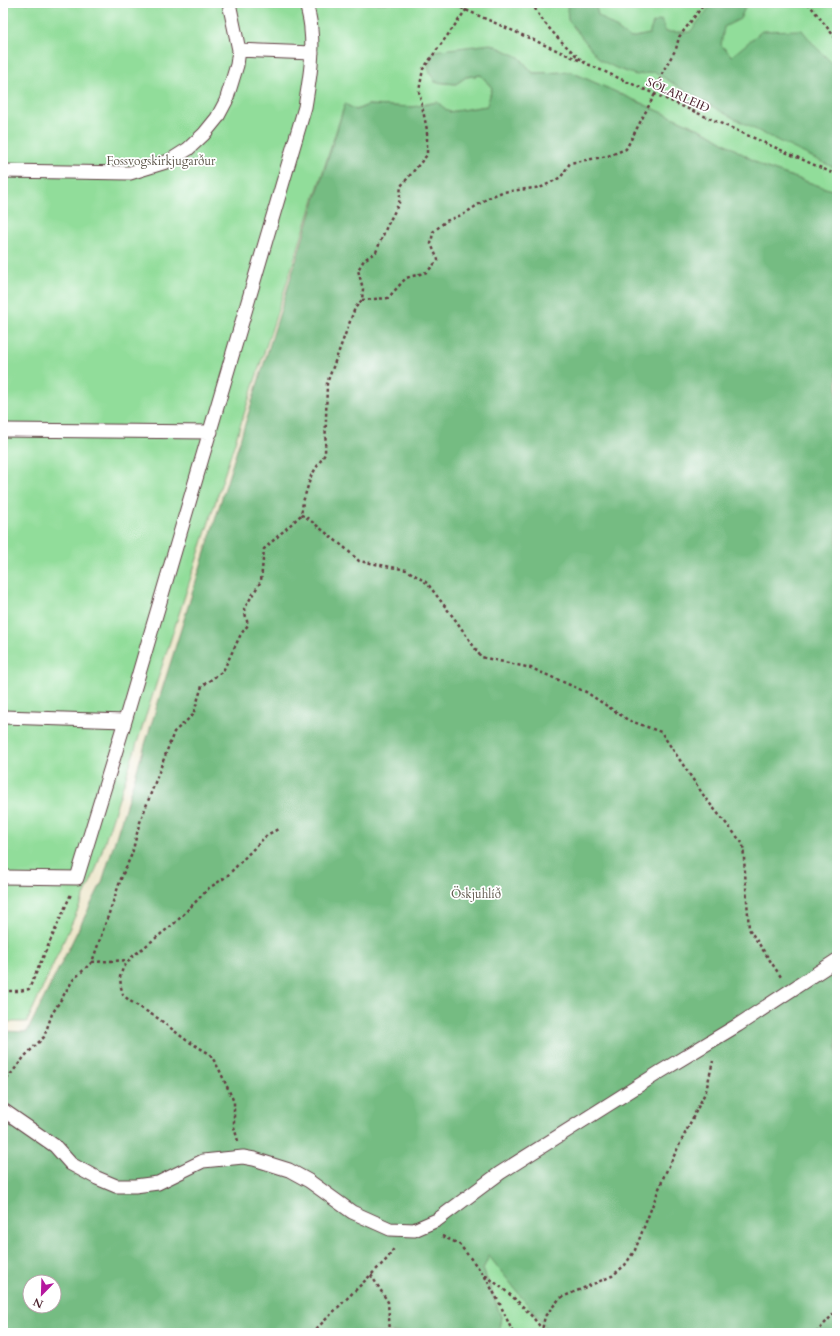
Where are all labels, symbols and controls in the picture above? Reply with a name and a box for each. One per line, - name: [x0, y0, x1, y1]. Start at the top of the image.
- street label: SÓLARLEIÐ: [644, 73, 713, 116]
- park label: Fossvogskirkjugarður: [107, 153, 216, 169]
- park label: Öskjuhlíð: [451, 886, 501, 902]
- north arrow: [22, 1274, 62, 1314]
- text: N: [31, 1294, 46, 1312]

